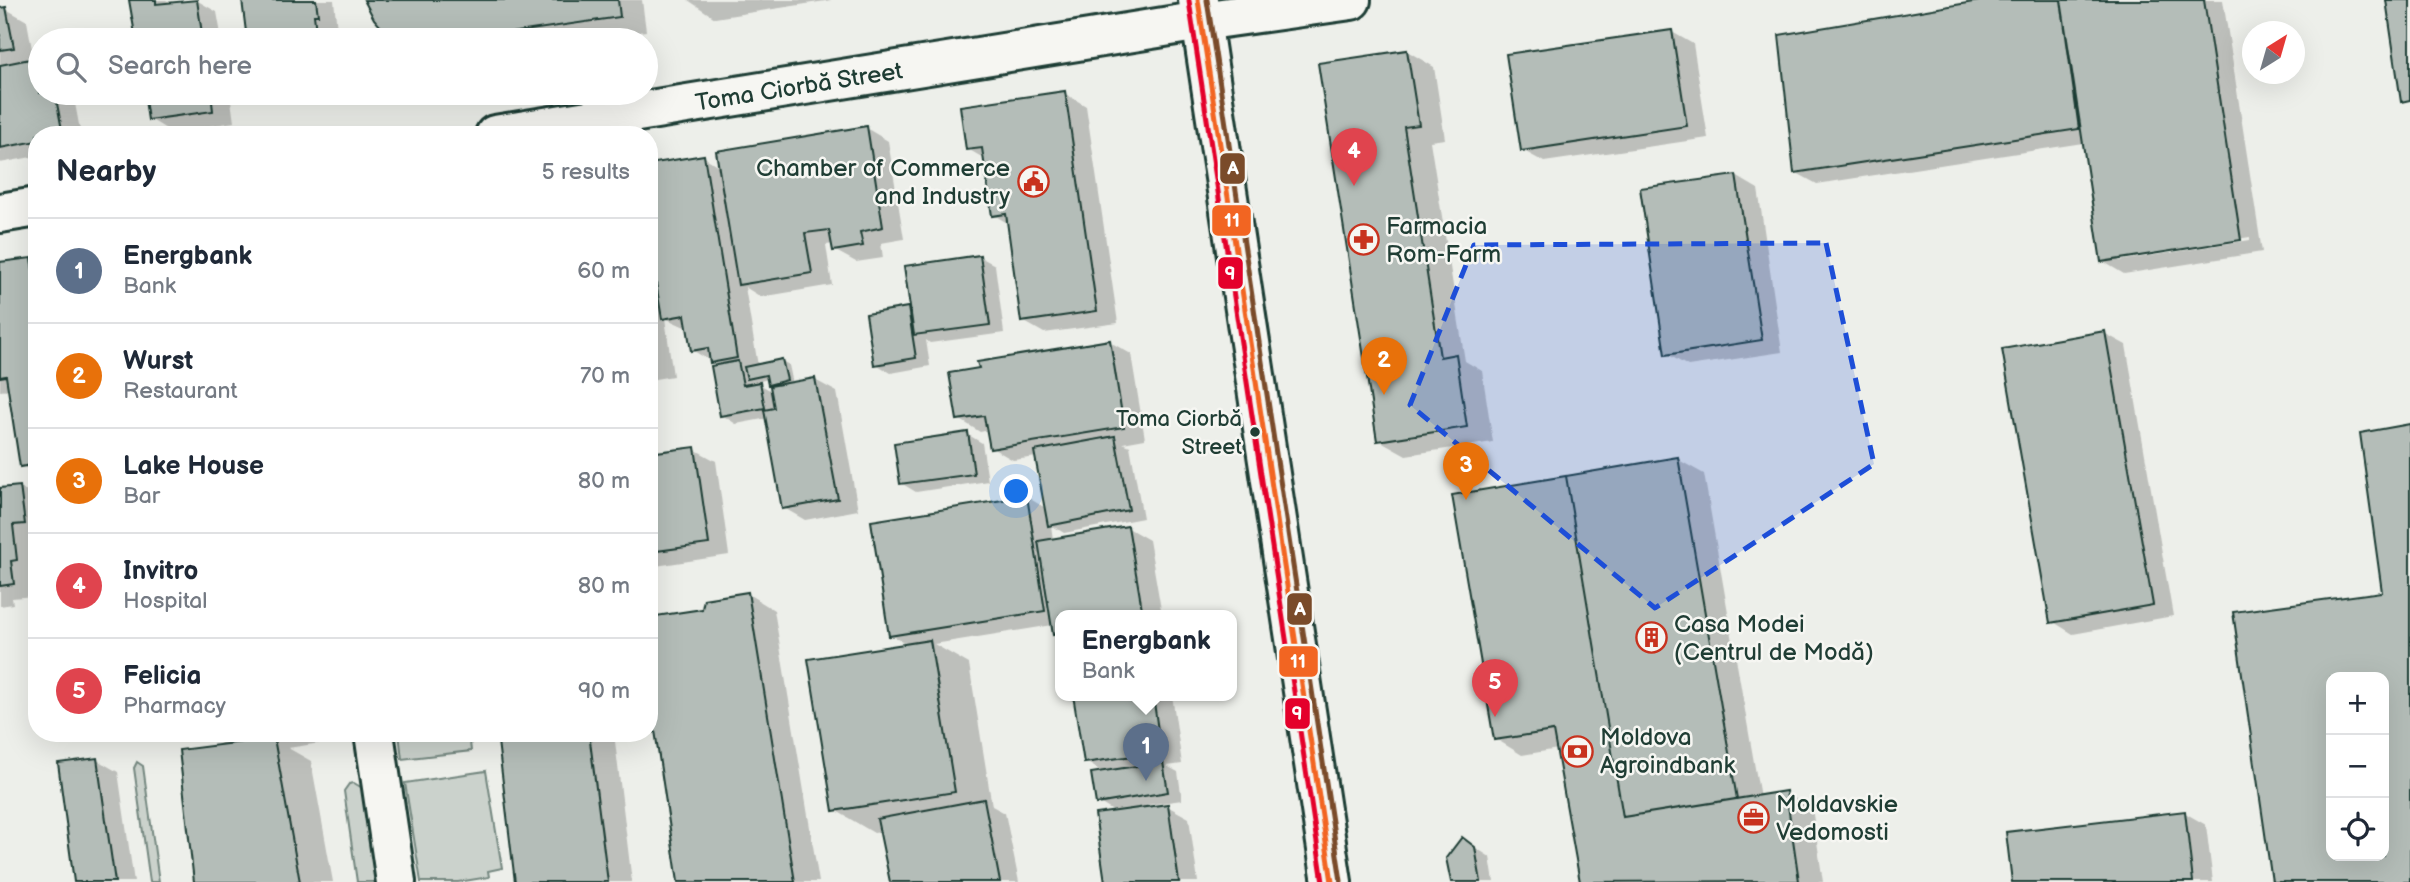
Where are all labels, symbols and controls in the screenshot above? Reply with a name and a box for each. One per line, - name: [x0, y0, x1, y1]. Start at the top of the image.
- north arrow: [2242, 21, 2305, 84]
- search box: [28, 28, 658, 105]
- icon: search: [52, 48, 90, 86]
- text: Search here: [108, 51, 252, 82]
- street label: Toma Ciorbă Street: [693, 56, 905, 118]
- pin: 4: [1331, 128, 1377, 186]
- line badge: A: [1219, 152, 1246, 185]
- text: Nearby: [56, 154, 156, 190]
- place label: Chamber of Commerce and Industry: [756, 154, 1010, 211]
- text: 5 results: [542, 158, 630, 186]
- text: A: [1226, 158, 1239, 181]
- public building icon: Chamber of Commerce and Industry: [1016, 165, 1050, 199]
- line badge: 11: [1211, 204, 1252, 237]
- text: 11: [1224, 210, 1240, 233]
- place label: Farmacia Rom-Farm: [1386, 212, 1501, 269]
- pharmacy icon: Farmacia Rom-Farm: [1346, 223, 1380, 257]
- text: Energbank: [123, 241, 252, 272]
- line badge: 9: [1217, 256, 1244, 290]
- text: 1: [74, 257, 84, 285]
- text: 60 m: [577, 257, 630, 285]
- text: 9: [1224, 263, 1236, 286]
- text: Bank: [123, 272, 176, 300]
- pin: 2: [1361, 337, 1407, 395]
- text: Wurst: [123, 346, 193, 377]
- text: 2: [72, 362, 86, 390]
- text: 70 m: [580, 362, 630, 390]
- text: Restaurant: [123, 377, 237, 405]
- place label: Toma Ciorbă Street: [1116, 406, 1242, 461]
- marker: Toma Ciorbă Street: [1248, 425, 1262, 439]
- pin: 3: [1443, 442, 1489, 500]
- text: Lake House: [123, 451, 264, 482]
- text: 3: [72, 467, 86, 495]
- text: 80 m: [578, 467, 630, 495]
- your location: [999, 474, 1033, 508]
- text: Bar: [123, 482, 160, 510]
- text: Invitro: [123, 556, 198, 587]
- text: 4: [72, 572, 86, 600]
- text: 80 m: [578, 572, 630, 600]
- text: Hospital: [123, 587, 208, 615]
- line badge: A: [1286, 592, 1313, 626]
- text: A: [1293, 599, 1306, 622]
- popup: [1055, 610, 1237, 701]
- place label: Casa Modei (Centrul de Modă): [1674, 610, 1874, 667]
- building icon: Casa Modei (Centrul de Modă): [1634, 621, 1668, 655]
- text: Energbank: [1081, 626, 1211, 657]
- line badge: 11: [1278, 645, 1319, 678]
- text: 11: [1290, 651, 1306, 674]
- text: Bank: [1081, 657, 1134, 685]
- pin: 5: [1472, 659, 1518, 717]
- text: Felicia: [123, 661, 201, 692]
- map controls: [2326, 672, 2389, 861]
- button: +: [2326, 672, 2389, 735]
- text: 5: [72, 677, 86, 705]
- text: 90 m: [578, 677, 630, 705]
- text: Pharmacy: [123, 692, 226, 720]
- line badge: 9: [1284, 697, 1311, 730]
- text: 9: [1291, 703, 1303, 726]
- pin: 1: [1123, 723, 1169, 781]
- place label: Moldova Agroindbank: [1600, 723, 1735, 780]
- bank icon: Moldova Agroindbank: [1560, 734, 1594, 768]
- button: −: [2326, 735, 2389, 798]
- place label: Moldavskie Vedomosti: [1776, 790, 1898, 847]
- button: locate: [2326, 798, 2389, 861]
- office icon: Moldavskie Vedomosti: [1736, 801, 1770, 835]

